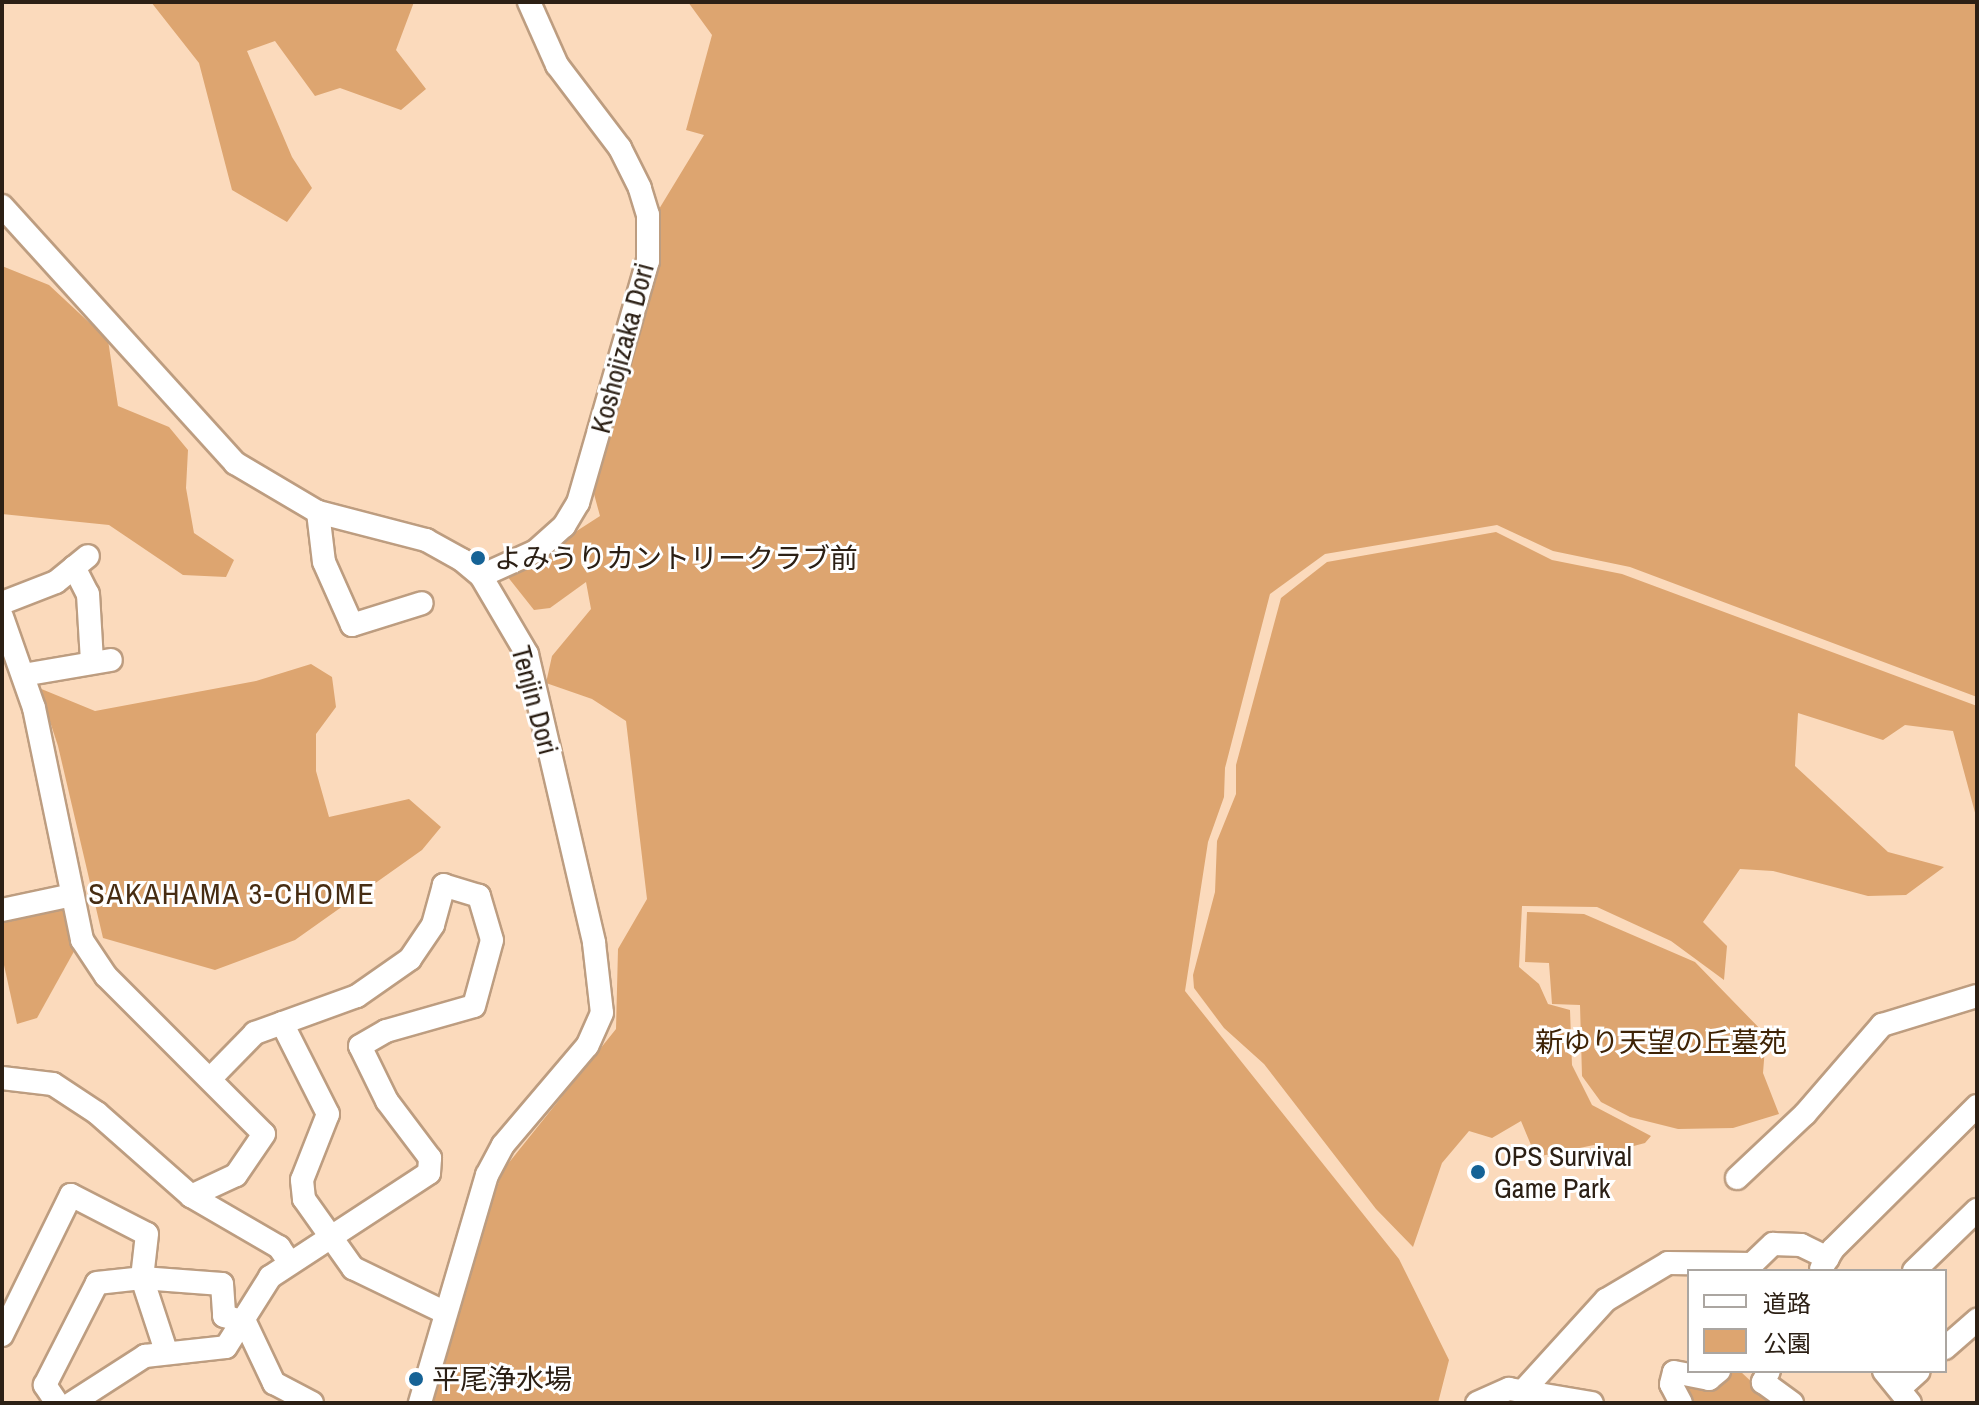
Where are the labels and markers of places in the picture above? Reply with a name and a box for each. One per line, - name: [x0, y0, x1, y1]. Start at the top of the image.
- place label: よみうりカントリークラブ前: [494, 541, 858, 575]
- marker: よみうりカントリークラブ前: [469, 549, 487, 567]
- place label: OPS Survival Game Park: [1494, 1139, 1632, 1205]
- marker: OPS Survival Game Park: [1469, 1163, 1487, 1181]
- place label: 平尾浄水場: [432, 1362, 572, 1396]
- marker: 平尾浄水場: [407, 1370, 425, 1388]

